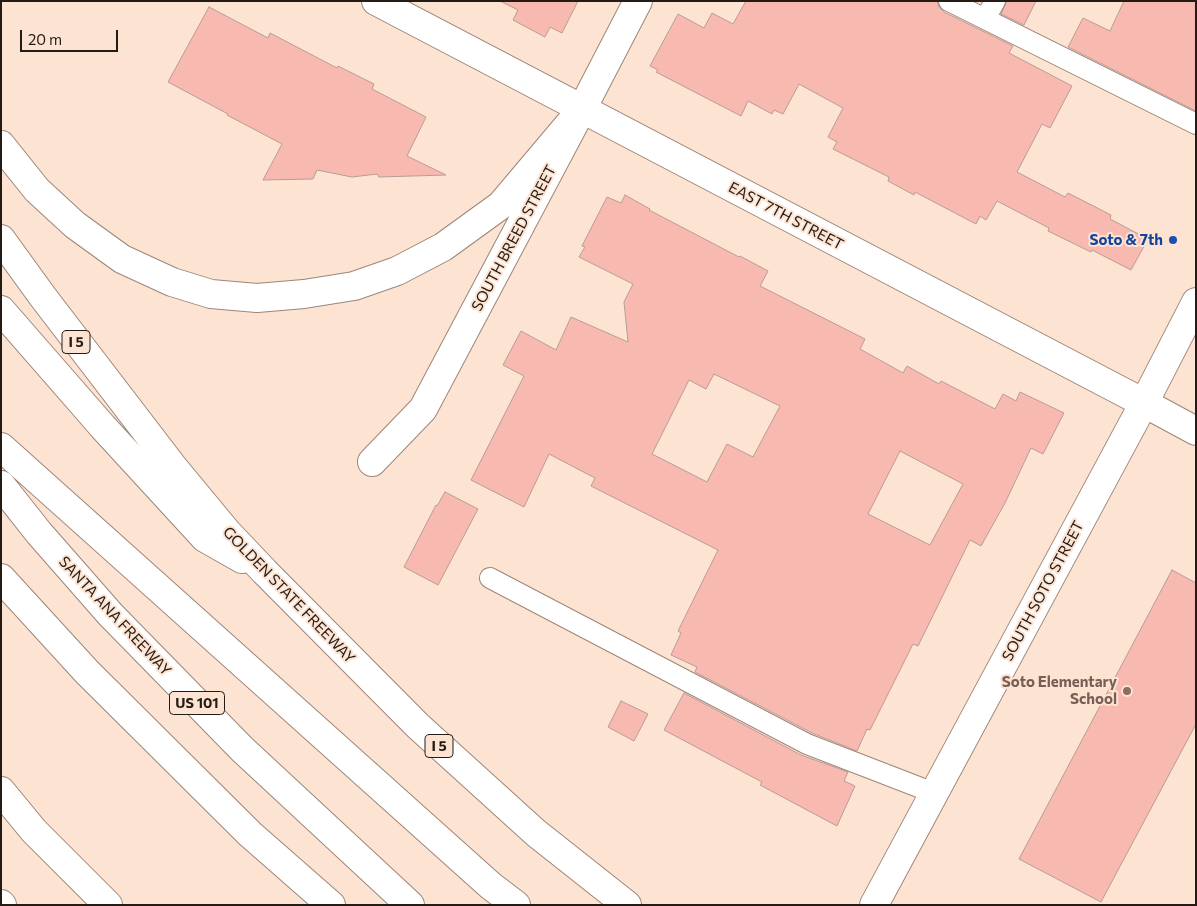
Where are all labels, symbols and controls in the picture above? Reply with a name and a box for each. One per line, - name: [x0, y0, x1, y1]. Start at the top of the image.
- scale bar: [22, 20, 120, 52]
- text: 20 m: [28, 30, 62, 48]
- street label: SOUTH BREED STREET: [468, 162, 560, 314]
- street label: EAST 7TH STREET: [725, 178, 847, 254]
- place label: Soto & 7th: [1089, 231, 1163, 249]
- marker: Soto & 7th: [1167, 234, 1179, 246]
- road number: I 5: [62, 331, 90, 354]
- street label: SOUTH SOTO STREET: [998, 518, 1088, 664]
- street label: GOLDEN STATE FREEWAY: [219, 523, 359, 667]
- street label: SANTA ANA FREEWAY: [55, 553, 175, 679]
- place label: Soto Elementary School: [1002, 673, 1117, 708]
- marker: Soto Elementary School: [1121, 685, 1133, 697]
- road number: US 101: [170, 691, 224, 714]
- road number: I 5: [425, 734, 453, 758]

